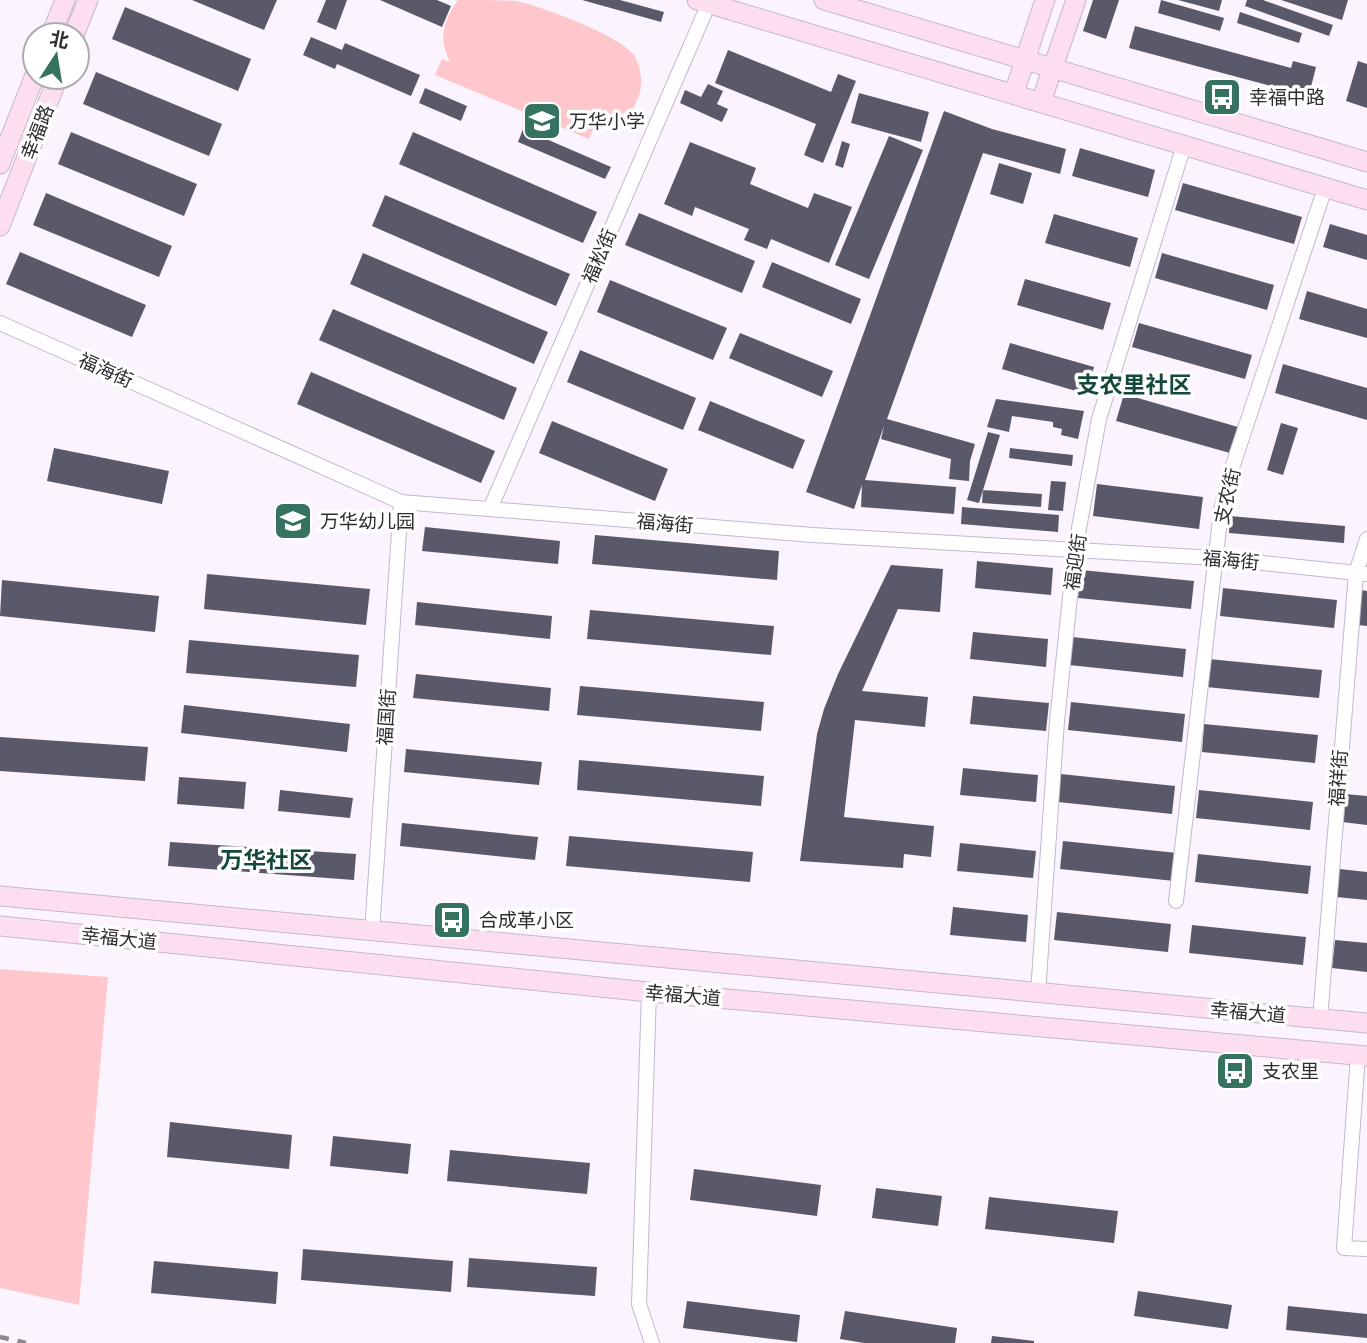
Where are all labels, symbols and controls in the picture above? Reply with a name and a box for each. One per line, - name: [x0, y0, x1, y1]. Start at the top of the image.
- north arrow: [21, 21, 91, 91]
- text: 北: [47, 26, 71, 56]
- bus stop icon: 幸福中路: [1201, 76, 1243, 118]
- place label: 幸福中路: [1249, 85, 1325, 112]
- school or university icon: 万华小学: [521, 100, 563, 142]
- street label: 幸福路: [16, 101, 61, 164]
- place label: 万华小学: [569, 109, 645, 136]
- street label: 福松街: [577, 225, 624, 288]
- street label: 福海街: [74, 347, 137, 395]
- district label: 支农里社区: [1077, 369, 1192, 402]
- street label: 支农街: [1209, 466, 1248, 527]
- school or university icon: 万华幼儿园: [272, 500, 314, 542]
- place label: 万华幼儿园: [320, 509, 415, 536]
- street label: 福海街: [635, 509, 694, 540]
- street label: 福迎街: [1059, 532, 1094, 592]
- street label: 福海街: [1201, 546, 1260, 577]
- street label: 福国街: [372, 688, 403, 746]
- street label: 福祥街: [1324, 749, 1355, 807]
- district label: 万华社区: [220, 844, 312, 877]
- bus stop icon: 合成革小区: [431, 899, 473, 941]
- place label: 合成革小区: [479, 908, 574, 935]
- street label: 幸福大道: [80, 922, 158, 957]
- street label: 幸福大道: [644, 980, 722, 1013]
- street label: 幸福大道: [1209, 997, 1287, 1030]
- bus stop icon: 支农里: [1214, 1050, 1256, 1092]
- place label: 支农里: [1262, 1059, 1319, 1086]

